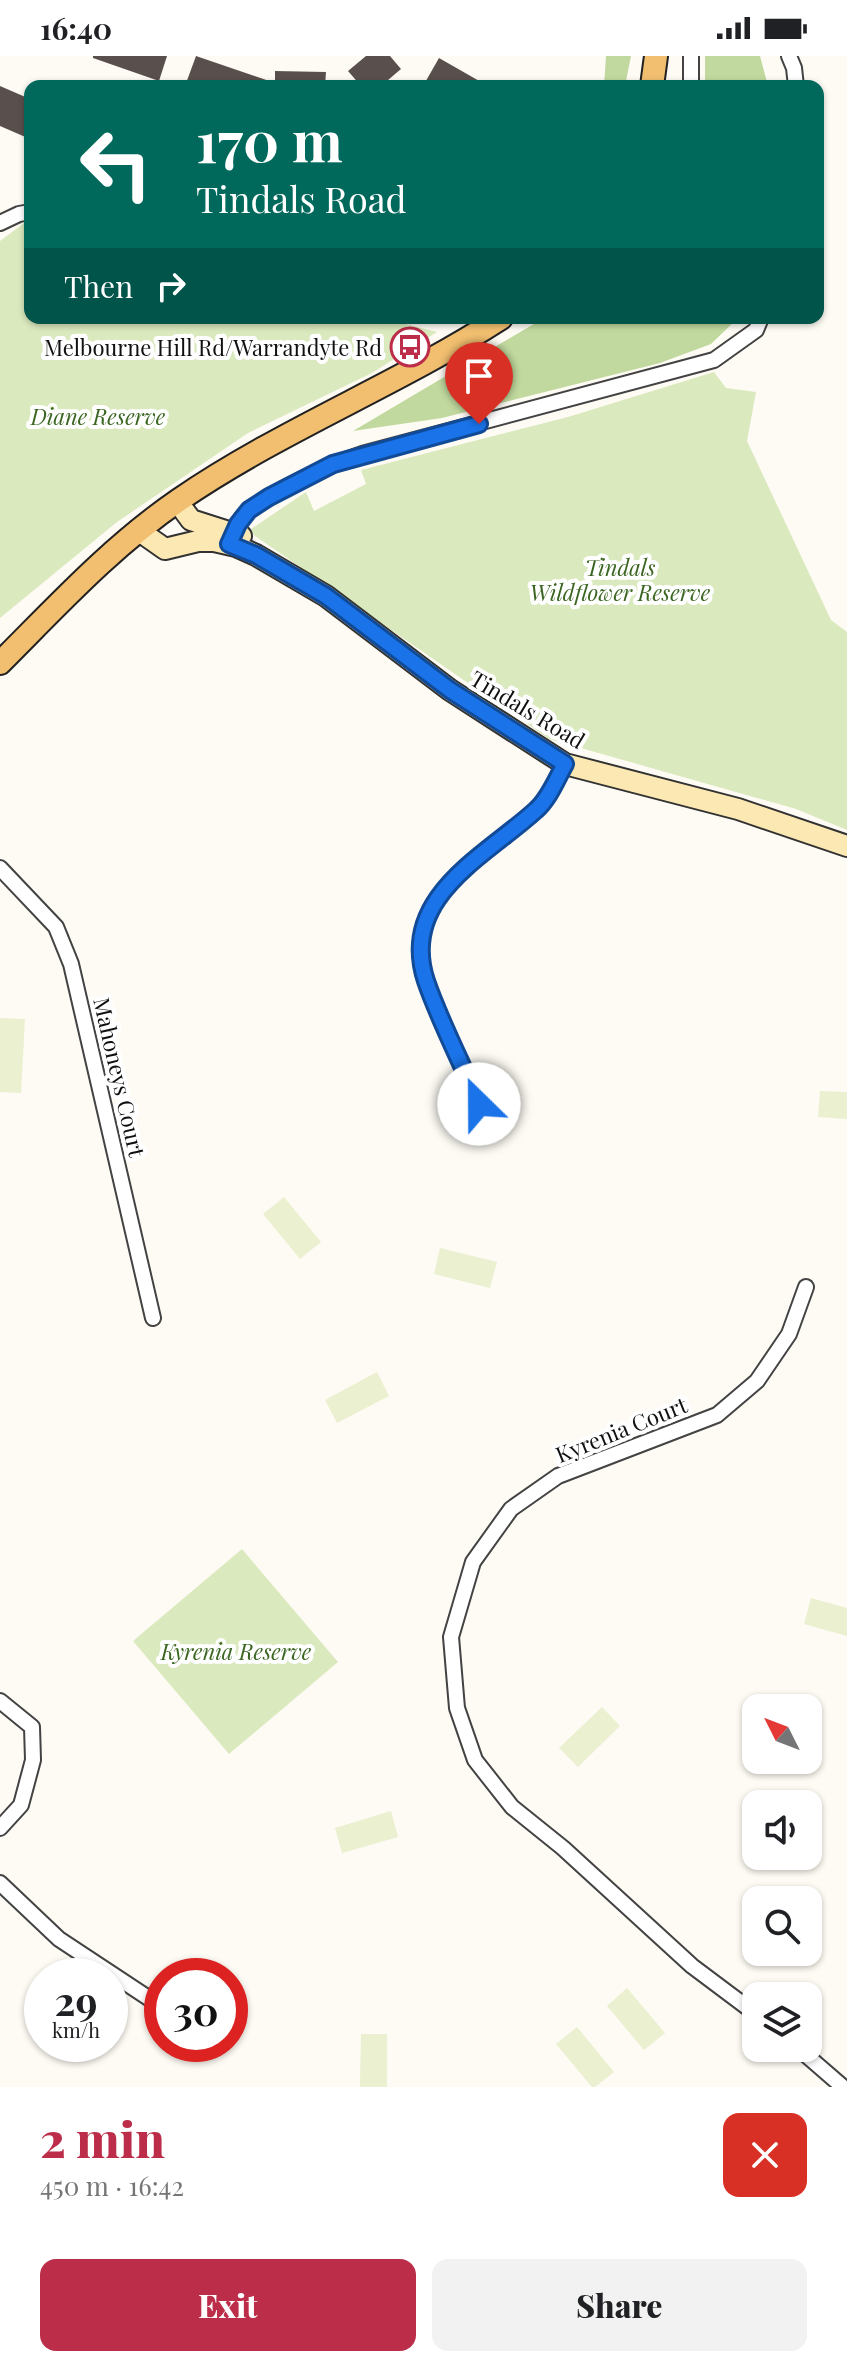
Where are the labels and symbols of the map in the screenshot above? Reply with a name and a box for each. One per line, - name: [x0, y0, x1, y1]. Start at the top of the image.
- bus stop icon: Melbourne Hill Rd/Warrandyte Rd: [389, 326, 431, 368]
- place label: Melbourne Hill Rd/Warrandyte Rd: [44, 332, 382, 362]
- pin: [445, 342, 513, 424]
- park label: Diane Reserve: [30, 401, 166, 431]
- park label: Tindals Wildflower Reserve: [530, 552, 711, 607]
- street label: Tindals Road: [465, 663, 591, 755]
- street label: Mahoneys Court: [87, 994, 153, 1161]
- position arrow: [437, 1062, 521, 1146]
- street label: Kyrenia Court: [551, 1389, 692, 1469]
- park label: Kyrenia Reserve: [160, 1636, 312, 1666]
- north arrow: [742, 1694, 822, 1774]
- speed limit sign: 30: [144, 1958, 248, 2062]

